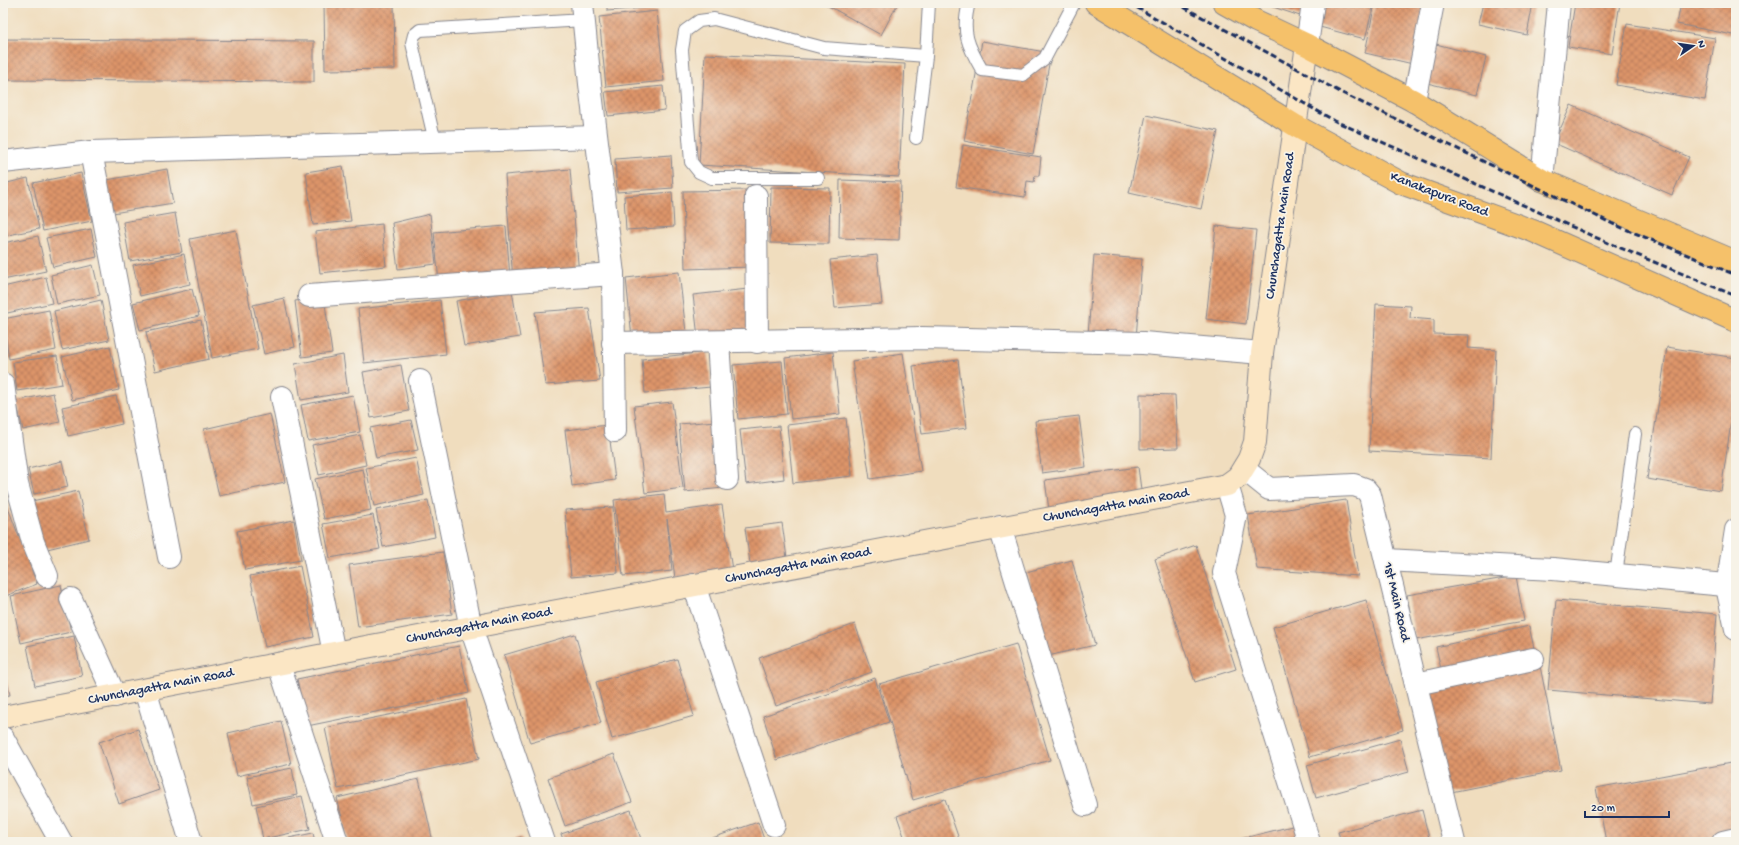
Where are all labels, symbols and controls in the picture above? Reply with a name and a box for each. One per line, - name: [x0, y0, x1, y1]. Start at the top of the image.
- north arrow: [1673, 26, 1713, 66]
- text: N: [1694, 39, 1707, 49]
- street label: Chunchagatta Main Road: [1262, 150, 1300, 300]
- street label: Kanakapura Road: [1387, 168, 1492, 222]
- street label: Chunchagatta Main Road: [1042, 484, 1192, 527]
- street label: Chunchagatta Main Road: [724, 543, 874, 588]
- street label: 1st Main Road: [1378, 560, 1414, 645]
- street label: Chunchagatta Main Road: [405, 603, 555, 648]
- street label: Chunchagatta Main Road: [87, 664, 237, 709]
- scale bar: [1585, 793, 1669, 819]
- text: 20 m: [1591, 802, 1616, 816]

